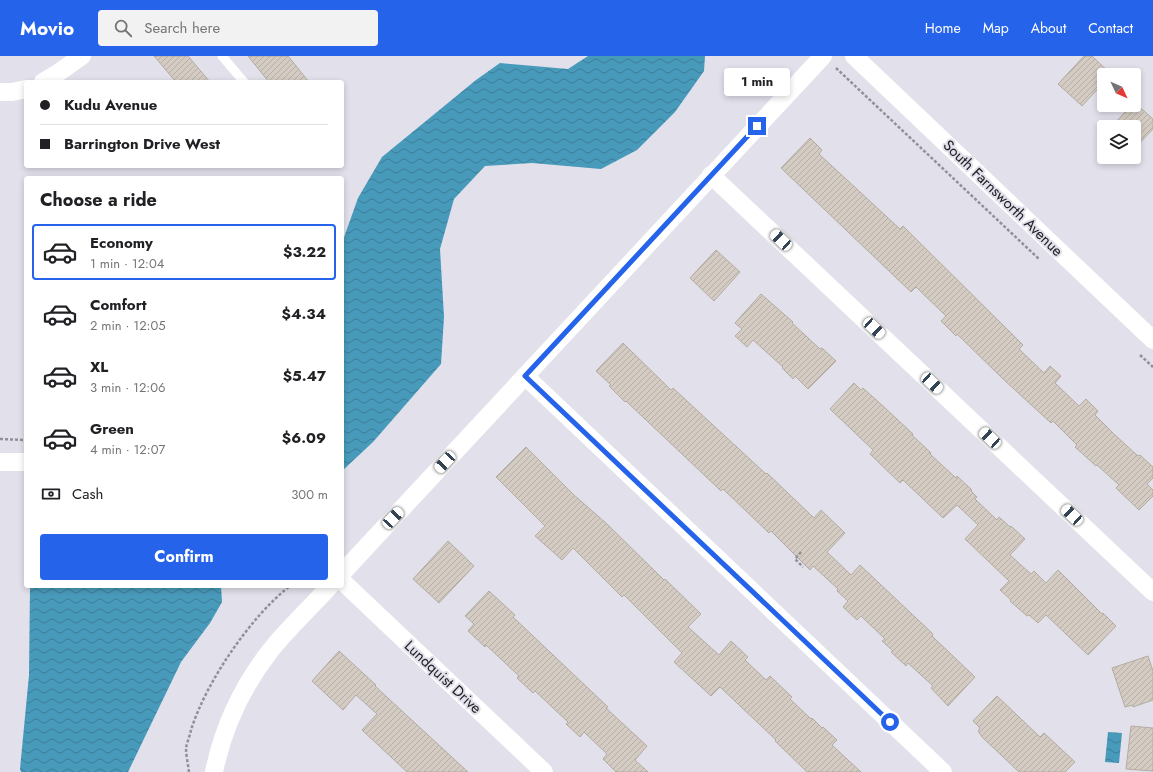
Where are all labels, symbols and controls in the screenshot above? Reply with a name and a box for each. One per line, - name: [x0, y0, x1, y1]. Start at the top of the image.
- search box: [98, 10, 378, 46]
- text: Movio: [20, 15, 74, 42]
- icon: search: [112, 17, 134, 39]
- text: Search here: [144, 17, 220, 39]
- text: Home: [925, 18, 961, 38]
- text: Map: [983, 18, 1009, 38]
- text: About: [1031, 18, 1066, 38]
- text: Contact: [1088, 18, 1133, 38]
- callout: 1 min: [724, 68, 790, 96]
- north arrow: [1097, 68, 1141, 112]
- map controls: [1097, 68, 1141, 164]
- text: 1 min: [741, 72, 773, 91]
- text: Kudu Avenue: [64, 94, 157, 116]
- route end: [748, 117, 766, 135]
- button: layers: [1097, 120, 1141, 164]
- text: Barrington Drive West: [64, 133, 220, 155]
- street label: South Farnsworth Avenue: [938, 135, 1068, 262]
- text: Choose a ride: [40, 187, 157, 213]
- car: [768, 227, 794, 253]
- text: Economy: [90, 232, 153, 254]
- icon: car: [42, 234, 78, 270]
- text: $3.22: [283, 241, 326, 263]
- text: 1 min · 12:04: [90, 254, 164, 273]
- text: Comfort: [90, 294, 147, 316]
- icon: car: [42, 296, 78, 332]
- text: $4.34: [282, 303, 326, 325]
- car: [861, 315, 887, 341]
- text: 2 min · 12:05: [90, 316, 166, 335]
- text: XL: [90, 356, 108, 378]
- icon: car: [42, 358, 78, 394]
- text: $5.47: [283, 365, 326, 387]
- car: [919, 370, 945, 396]
- text: 3 min · 12:06: [90, 378, 165, 397]
- text: Green: [90, 418, 134, 440]
- icon: car: [42, 420, 78, 456]
- car: [977, 425, 1003, 451]
- text: $6.09: [282, 427, 326, 449]
- text: 4 min · 12:07: [90, 440, 165, 459]
- car: [432, 449, 458, 475]
- icon: cash: [40, 483, 62, 505]
- text: Cash: [72, 483, 103, 505]
- text: 300 m: [291, 485, 328, 504]
- car: [1059, 502, 1085, 528]
- car: [380, 505, 406, 531]
- button: Confirm: [40, 534, 328, 580]
- street label: Lundquist Drive: [399, 635, 487, 719]
- route start: [881, 713, 899, 731]

